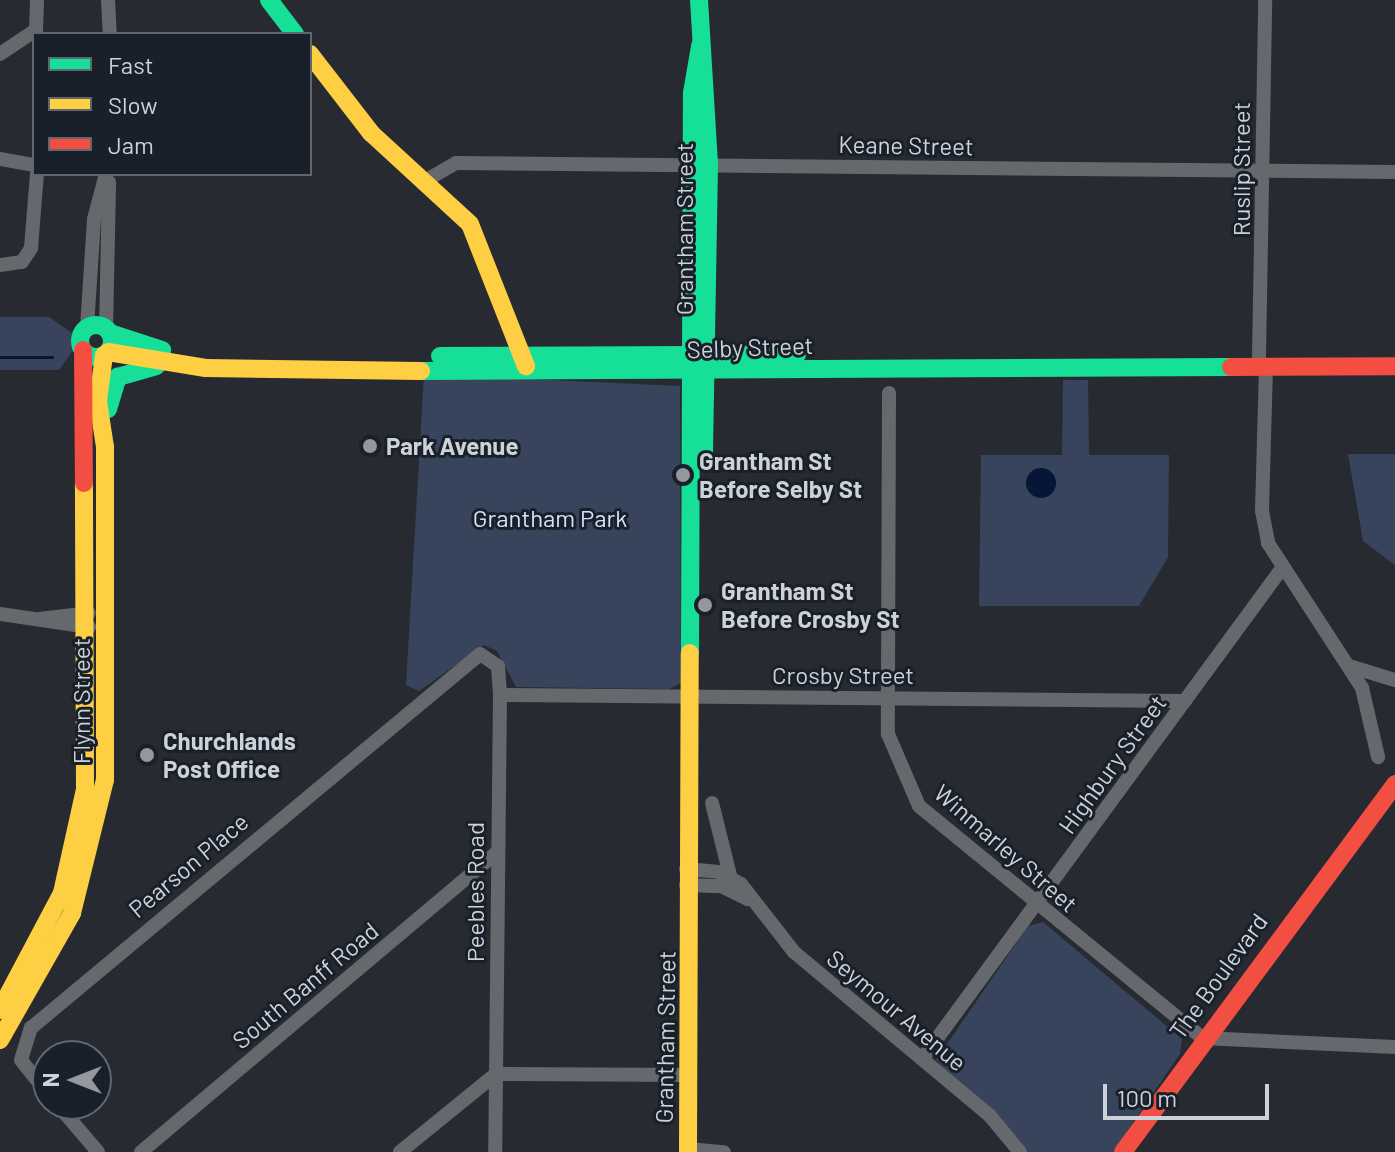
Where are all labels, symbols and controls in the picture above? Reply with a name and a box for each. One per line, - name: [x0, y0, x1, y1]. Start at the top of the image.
- legend: [32, 32, 312, 176]
- text: Fast: [108, 50, 153, 79]
- text: Slow: [108, 90, 157, 119]
- street label: Ruslip Street: [1227, 102, 1255, 236]
- street label: Keane Street: [838, 129, 974, 161]
- text: Jam: [108, 130, 154, 159]
- street label: Grantham Street: [670, 143, 698, 315]
- street label: Selby Street: [686, 330, 814, 364]
- place label: Park Avenue: [386, 432, 519, 460]
- marker: Park Avenue: [361, 437, 379, 455]
- place label: Grantham St Before Selby St: [699, 447, 862, 503]
- marker: Grantham St Before Selby St: [674, 466, 692, 484]
- park label: Grantham Park: [473, 504, 627, 532]
- place label: Grantham St Before Crosby St: [721, 577, 900, 633]
- marker: Grantham St Before Crosby St: [696, 596, 714, 614]
- street label: Flynn Street: [67, 638, 95, 764]
- street label: Crosby Street: [772, 661, 914, 689]
- street label: Highbury Street: [1052, 689, 1172, 839]
- place label: Churchlands Post Office: [163, 727, 296, 783]
- marker: Churchlands Post Office: [138, 746, 156, 764]
- street label: Winmarley Street: [928, 778, 1084, 918]
- street label: Pearson Place: [122, 807, 254, 923]
- street label: Peebles Road: [461, 822, 489, 962]
- street label: The Boulevard: [1163, 908, 1273, 1044]
- street label: South Banff Road: [226, 916, 384, 1054]
- street label: Seymour Avenue: [821, 943, 973, 1077]
- street label: Grantham Street: [649, 950, 681, 1124]
- north arrow: [32, 1040, 112, 1120]
- scale bar: [1107, 1068, 1273, 1118]
- text: N: [37, 1073, 63, 1087]
- text: 100 m: [1117, 1083, 1177, 1112]

